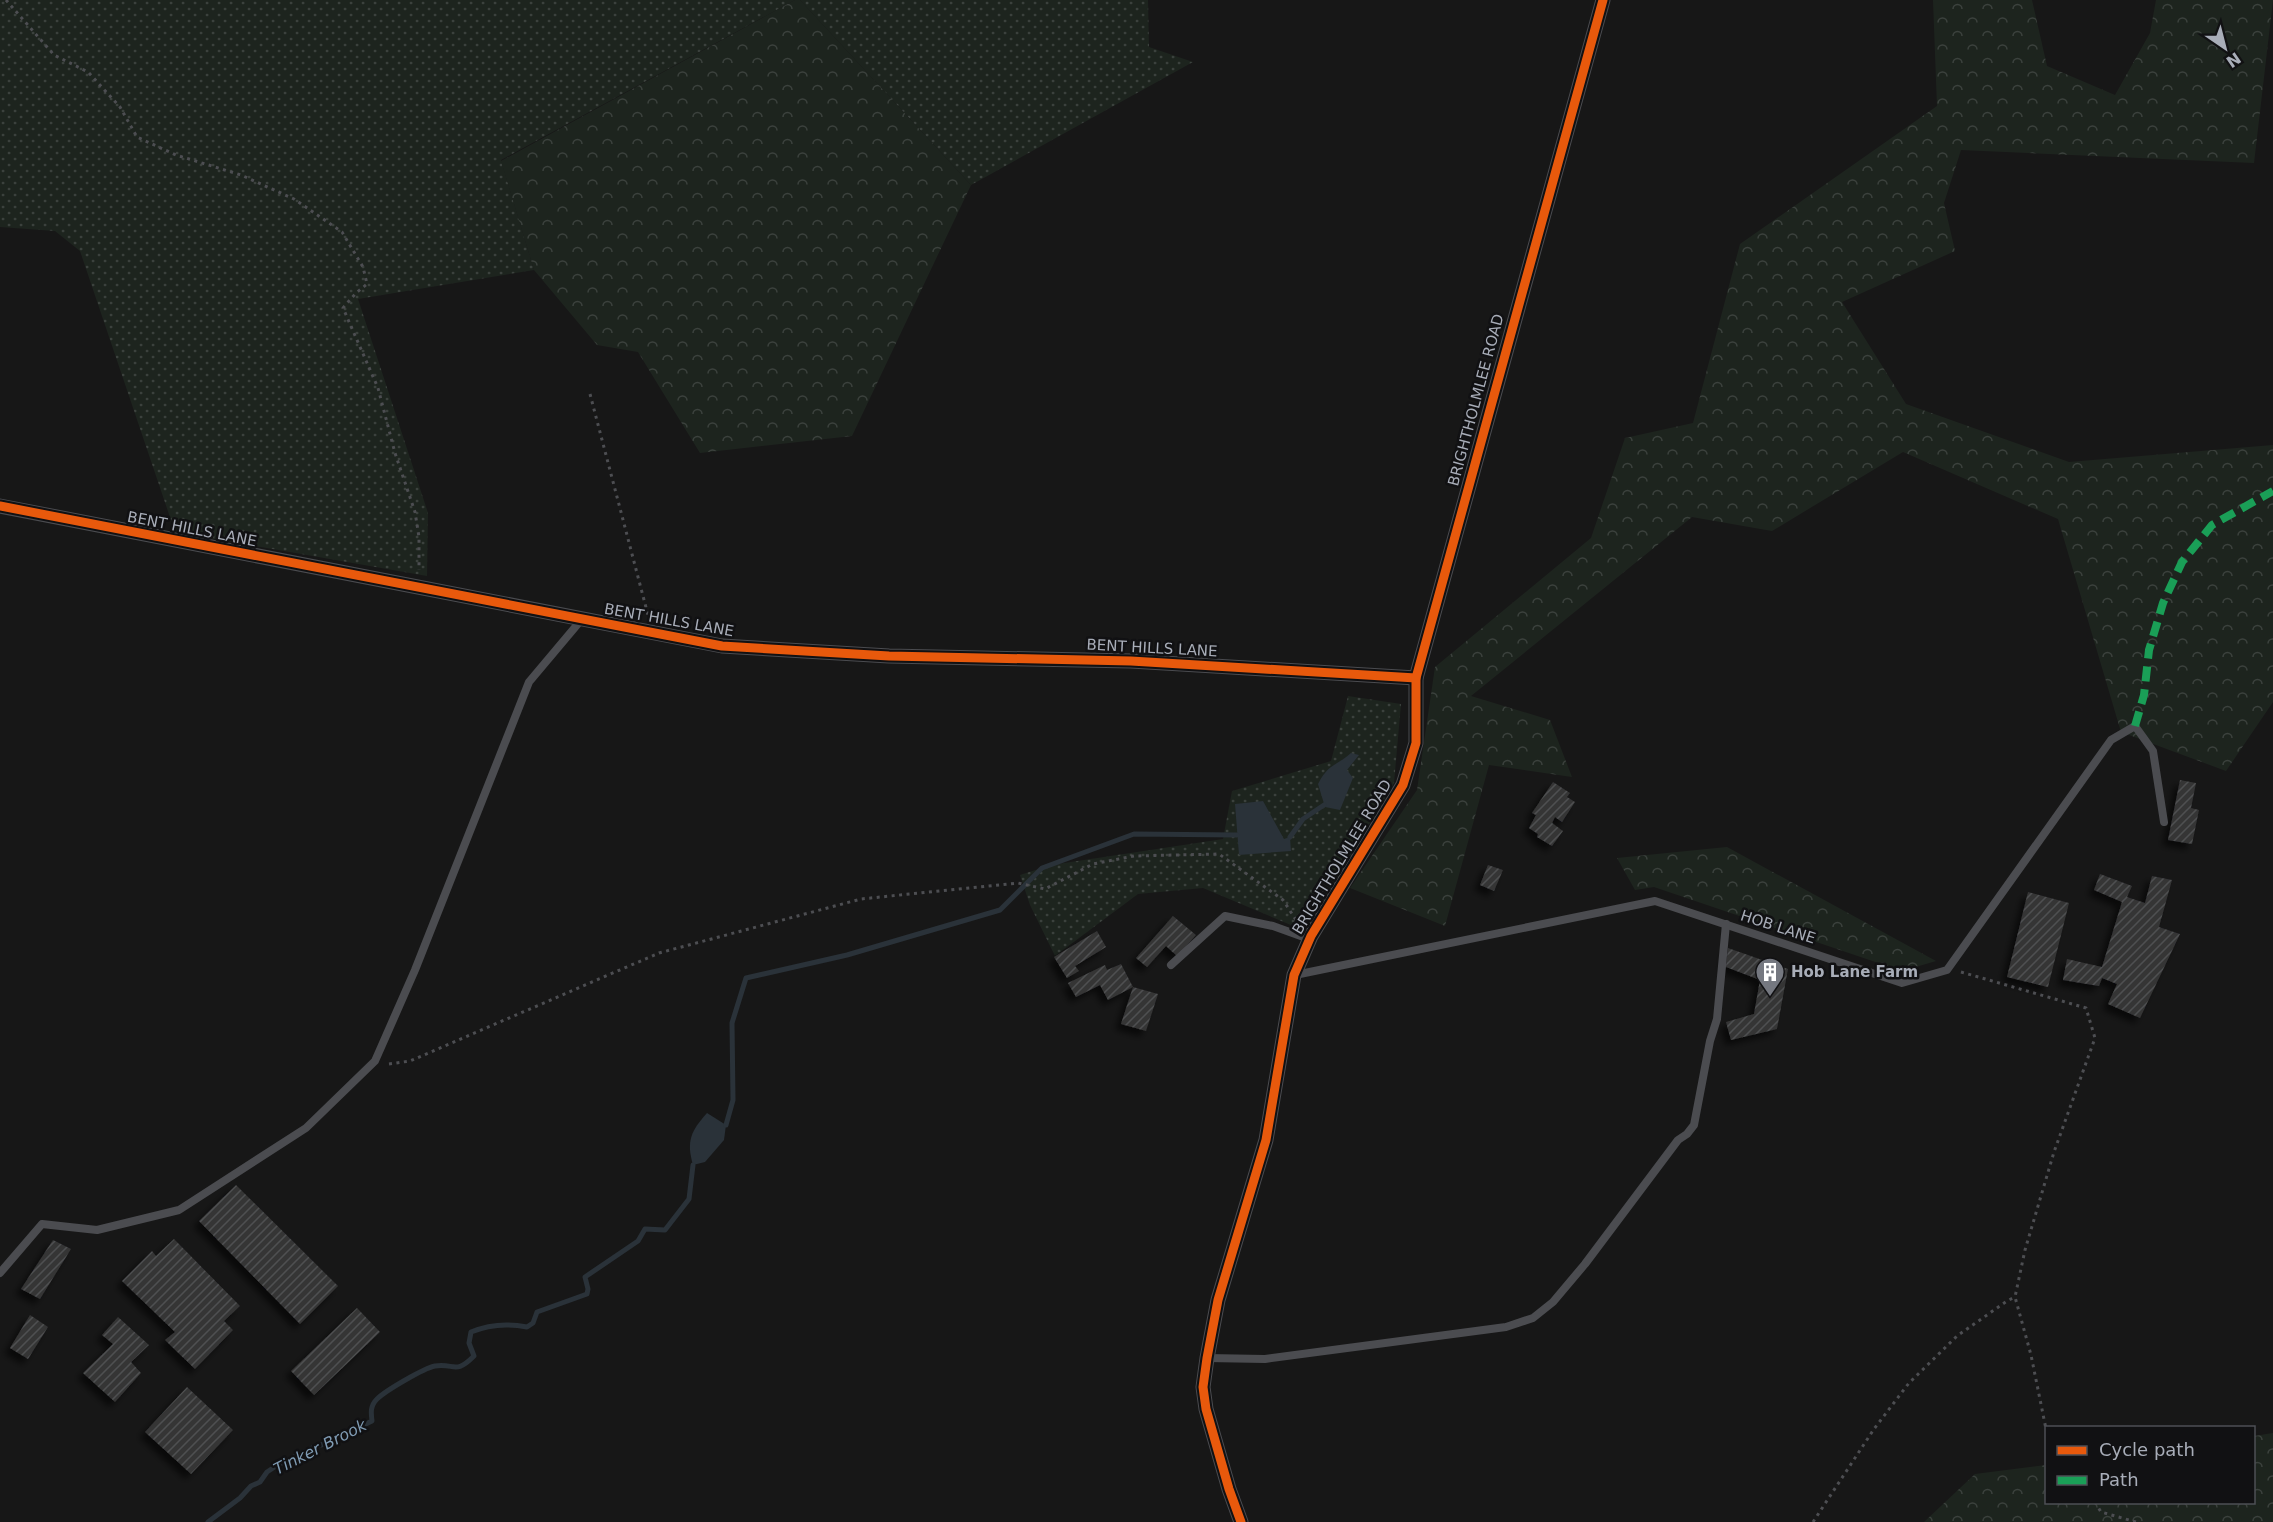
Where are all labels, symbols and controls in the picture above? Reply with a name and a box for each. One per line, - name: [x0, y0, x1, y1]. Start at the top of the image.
- north arrow: [2195, 18, 2255, 78]
- text: N: [2222, 48, 2244, 71]
- street label: BRIGHTHOLMLEE ROAD: [1444, 312, 1508, 488]
- street label: BENT HILLS LANE: [126, 508, 258, 550]
- street label: BENT HILLS LANE: [603, 600, 735, 640]
- street label: BENT HILLS LANE: [1086, 636, 1218, 660]
- street label: BRIGHTHOLMLEE ROAD: [1289, 776, 1395, 938]
- street label: HOB LANE: [1738, 906, 1818, 948]
- building icon: Hob Lane Farm: [1754, 956, 1786, 998]
- place label: Hob Lane Farm: [1791, 963, 1918, 981]
- water label: Tinker Brook: [270, 1415, 370, 1479]
- legend: [2045, 1426, 2255, 1504]
- text: Cycle path: [2099, 1439, 2195, 1460]
- text: Path: [2099, 1469, 2139, 1490]

